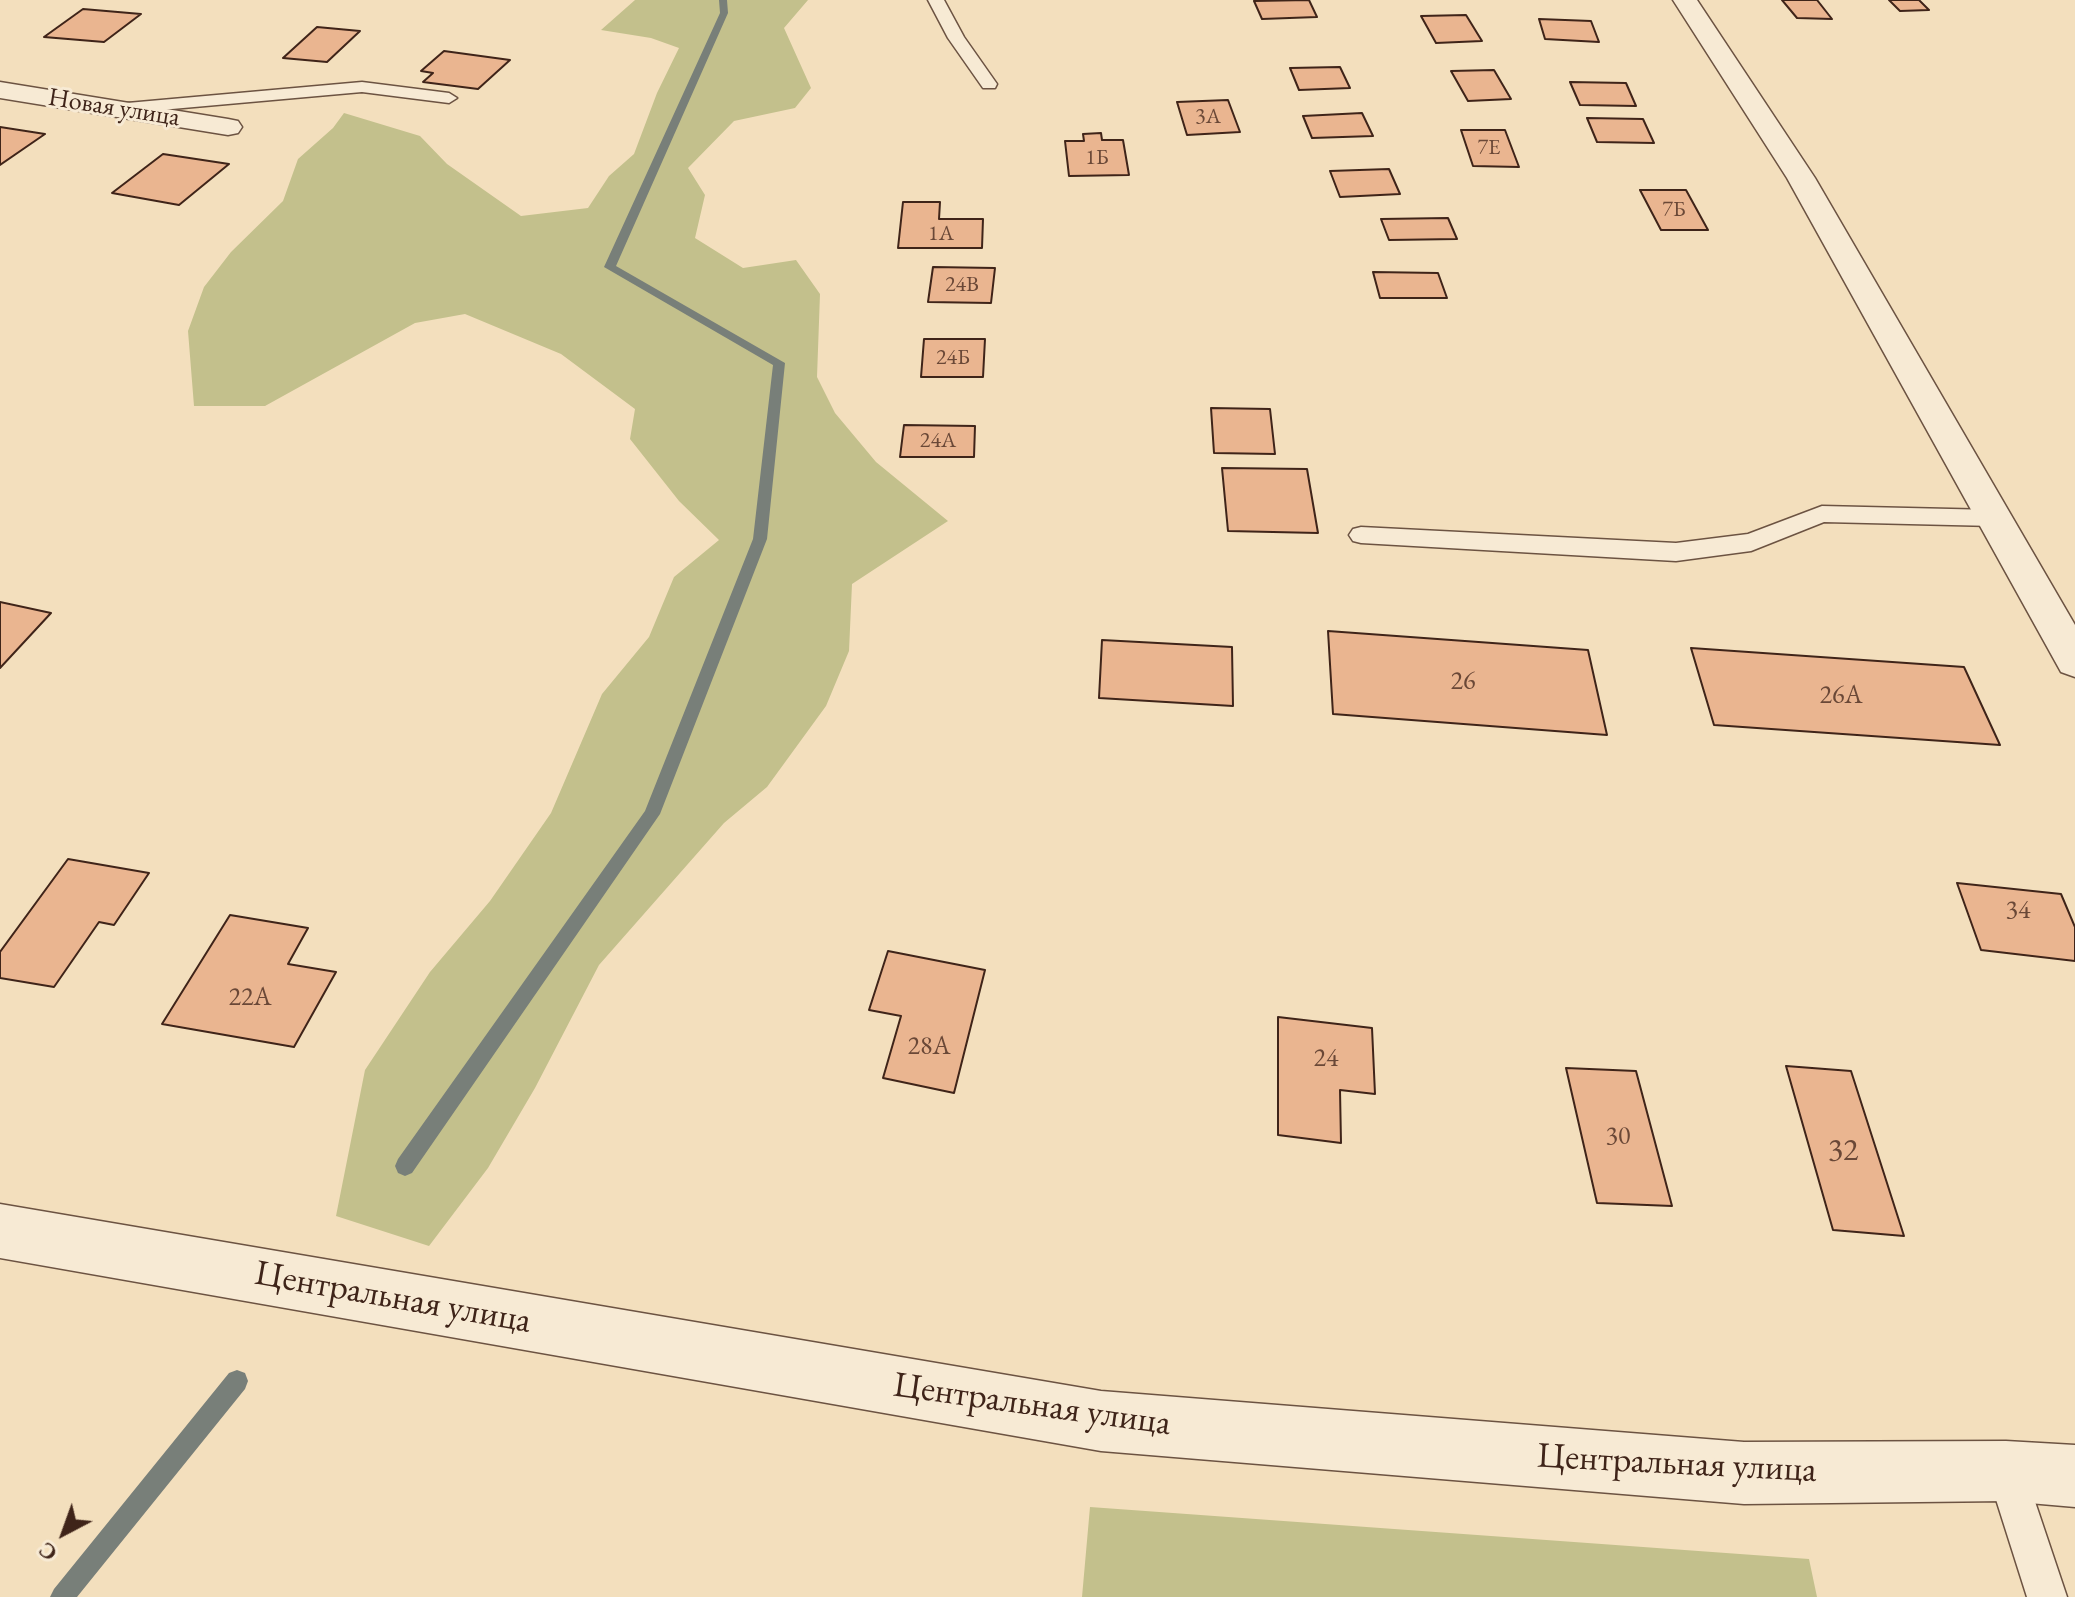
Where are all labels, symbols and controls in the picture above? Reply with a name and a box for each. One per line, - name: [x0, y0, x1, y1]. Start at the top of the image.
- street label: Новая улица: [46, 82, 182, 134]
- house number: 3А: [1195, 104, 1221, 130]
- house number: 7Е: [1478, 135, 1500, 161]
- house number: 1Б: [1085, 145, 1109, 171]
- house number: 7Б: [1662, 197, 1686, 223]
- house number: 1А: [928, 221, 954, 247]
- house number: 24В: [945, 272, 979, 298]
- house number: 24Б: [936, 345, 970, 371]
- house number: 24А: [920, 428, 956, 454]
- house number: 26: [1451, 666, 1475, 698]
- house number: 26А: [1820, 680, 1862, 712]
- house number: 34: [2006, 895, 2030, 927]
- house number: 22А: [229, 982, 271, 1014]
- house number: 28А: [908, 1031, 950, 1063]
- house number: 24: [1314, 1043, 1338, 1075]
- house number: 30: [1606, 1121, 1630, 1153]
- house number: 32: [1828, 1132, 1858, 1170]
- street label: Центральная улица: [252, 1252, 534, 1344]
- street label: Центральная улица: [891, 1364, 1173, 1446]
- street label: Центральная улица: [1536, 1435, 1818, 1493]
- north arrow: [24, 1493, 104, 1573]
- text: С: [33, 1535, 63, 1568]

